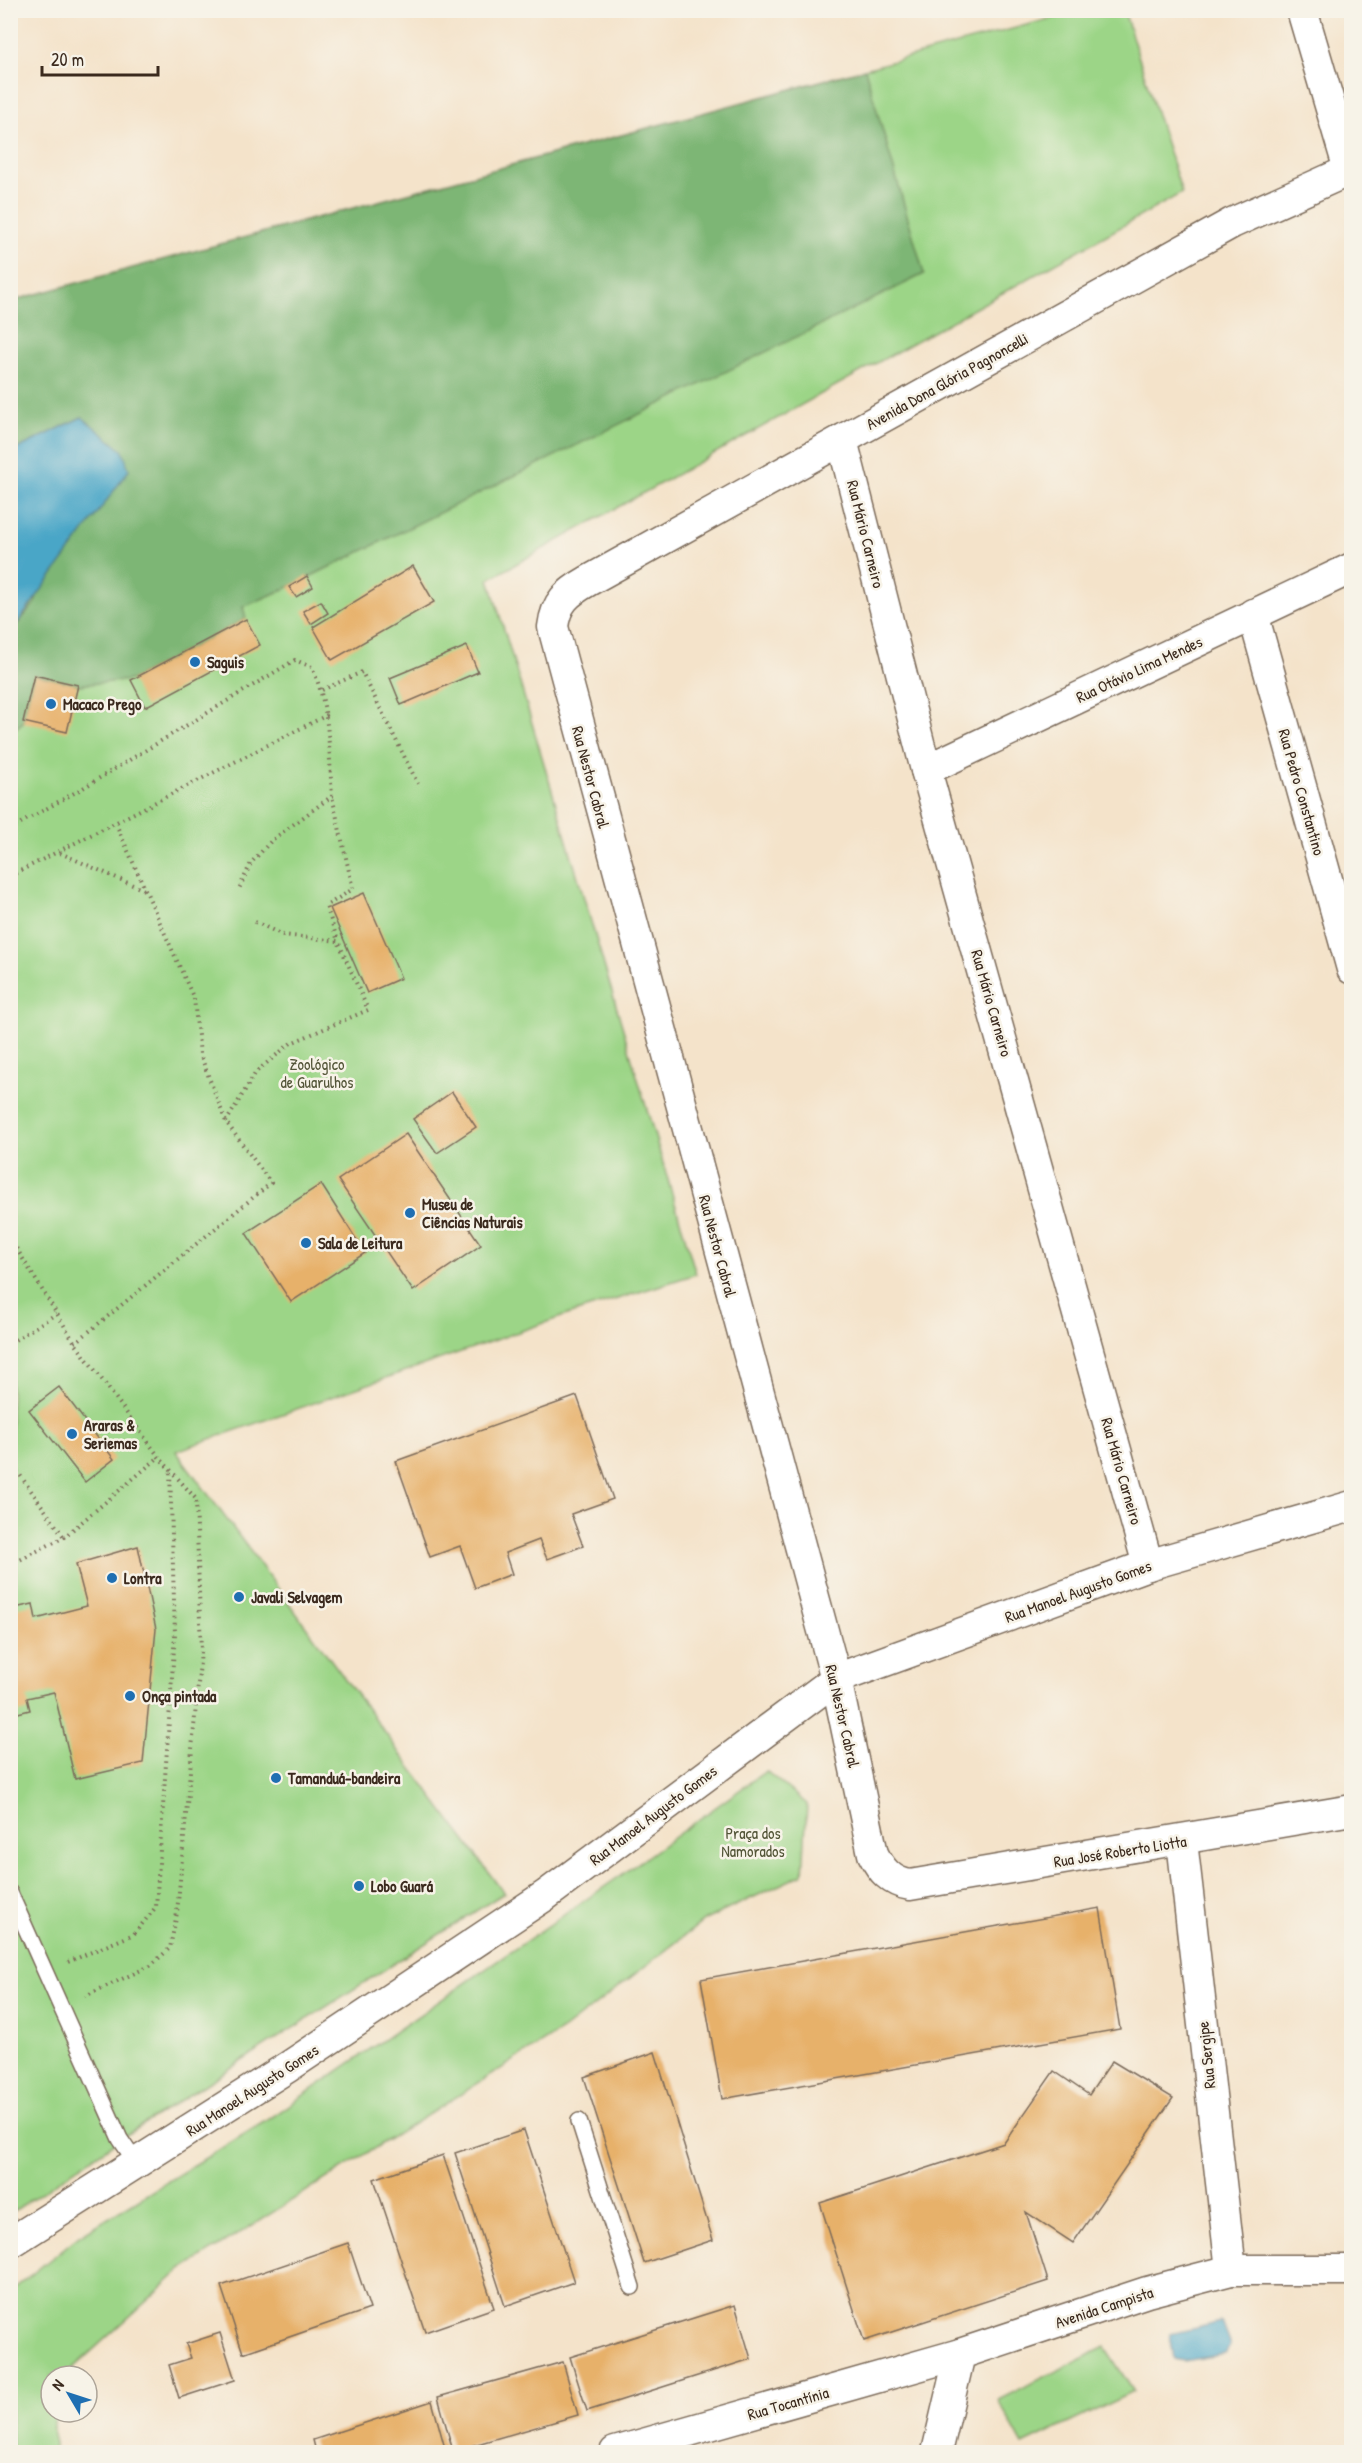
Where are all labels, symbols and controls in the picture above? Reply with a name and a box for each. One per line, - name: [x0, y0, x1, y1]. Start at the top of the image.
- scale bar: [42, 39, 158, 77]
- text: 20 m: [51, 47, 84, 72]
- street label: Avenida Dona Glória Pagnoncelli: [862, 327, 1032, 435]
- street label: Rua Mário Carneiro: [842, 478, 890, 591]
- street label: Rua Otávio Lima Mendes: [1072, 630, 1206, 708]
- place label: Saguis: [207, 651, 245, 674]
- marker: Saguis: [188, 655, 202, 669]
- place label: Macaco Prego: [63, 693, 142, 716]
- marker: Macaco Prego: [44, 697, 58, 711]
- street label: Rua Nestor Cabral: [567, 724, 615, 831]
- street label: Rua Pedro Constantino: [1273, 726, 1331, 858]
- street label: Rua Mário Carneiro: [966, 947, 1018, 1060]
- park label: Zoológico de Guarulhos: [281, 1053, 353, 1093]
- place label: Museu de Ciências Naturais: [422, 1193, 524, 1233]
- street label: Rua Nestor Cabral: [694, 1193, 742, 1300]
- marker: Museu de Ciências Naturais: [403, 1206, 417, 1220]
- place label: Sala de Leitura: [318, 1232, 403, 1254]
- marker: Sala de Leitura: [299, 1236, 313, 1250]
- place label: Araras & Seriemas: [84, 1414, 138, 1454]
- street label: Rua Mário Carneiro: [1096, 1415, 1148, 1528]
- marker: Araras & Seriemas: [65, 1427, 79, 1441]
- street label: Rua Manoel Augusto Gomes: [1002, 1554, 1154, 1628]
- place label: Lontra: [124, 1567, 162, 1589]
- marker: Lontra: [105, 1571, 119, 1585]
- place label: Javali Selvagem: [251, 1586, 343, 1609]
- marker: Javali Selvagem: [232, 1590, 246, 1604]
- street label: Rua Nestor Cabral: [820, 1662, 866, 1770]
- place label: Onça pintada: [142, 1685, 217, 1708]
- marker: Onça pintada: [123, 1689, 137, 1703]
- street label: Rua Manoel Augusto Gomes: [585, 1760, 721, 1870]
- place label: Tamanduá-bandeira: [287, 1767, 401, 1789]
- marker: Tamanduá-bandeira: [269, 1771, 283, 1785]
- park label: Praça dos Namorados: [721, 1822, 785, 1862]
- street label: Rua José Roberto Liotta: [1052, 1830, 1188, 1872]
- place label: Lobo Guará: [371, 1875, 434, 1897]
- marker: Lobo Guará: [352, 1879, 366, 1893]
- street label: Rua Sergipe: [1191, 2020, 1220, 2090]
- street label: Rua Manoel Augusto Gomes: [181, 2039, 323, 2141]
- street label: Avenida Campista: [1052, 2281, 1156, 2333]
- north arrow: [39, 2364, 99, 2424]
- text: N: [46, 2374, 69, 2395]
- street label: Rua Tocantínia: [745, 2381, 831, 2425]

